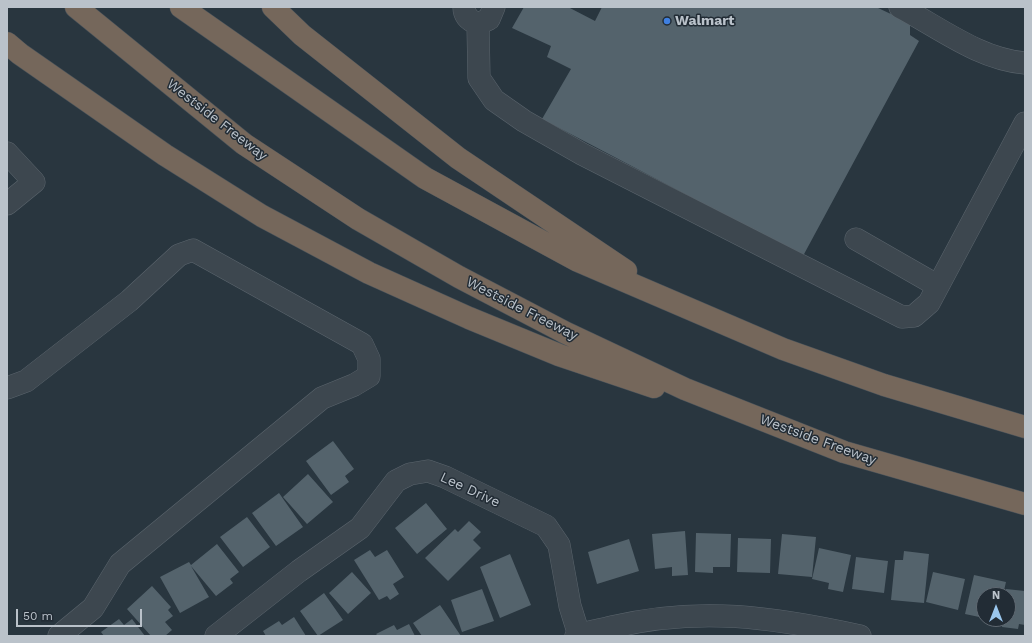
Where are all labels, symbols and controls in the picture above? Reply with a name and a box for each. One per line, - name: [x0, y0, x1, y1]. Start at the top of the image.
- place label: Walmart: [675, 13, 734, 29]
- marker: Walmart: [662, 16, 672, 26]
- street label: Westside Freeway: [163, 76, 271, 164]
- street label: Westside Freeway: [463, 274, 581, 344]
- street label: Westside Freeway: [757, 411, 879, 469]
- street label: Lee Drive: [437, 469, 503, 511]
- north arrow: [976, 587, 1016, 627]
- text: N: [992, 589, 1000, 602]
- scale bar: [18, 601, 144, 627]
- text: 50 m: [23, 609, 53, 623]

